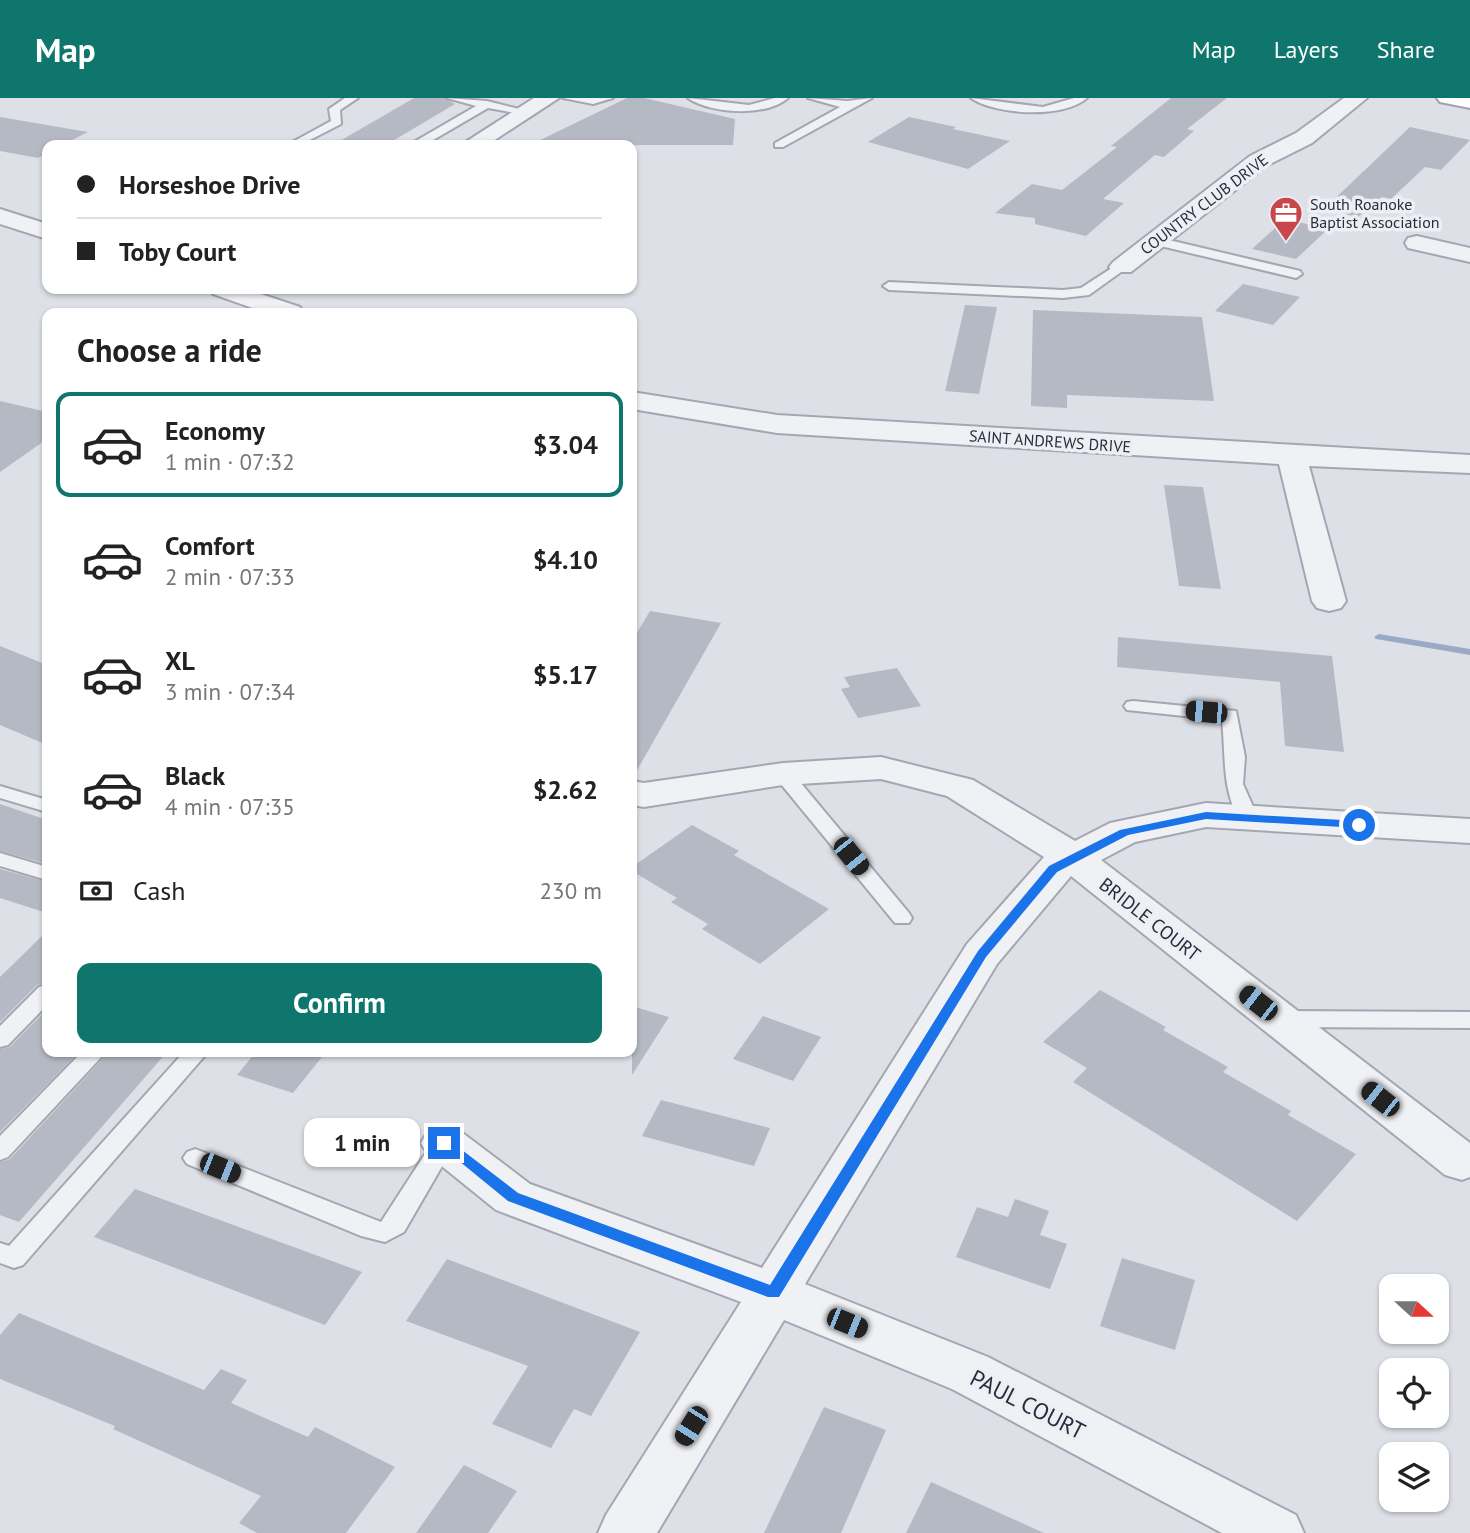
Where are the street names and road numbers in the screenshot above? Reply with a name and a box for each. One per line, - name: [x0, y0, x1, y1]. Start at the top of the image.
- street label: COUNTRY CLUB DRIVE: [1136, 149, 1272, 259]
- street label: SAINT ANDREWS DRIVE: [968, 425, 1132, 457]
- street label: BRIDLE COURT: [1095, 872, 1206, 966]
- street label: PAUL COURT: [966, 1363, 1091, 1445]

